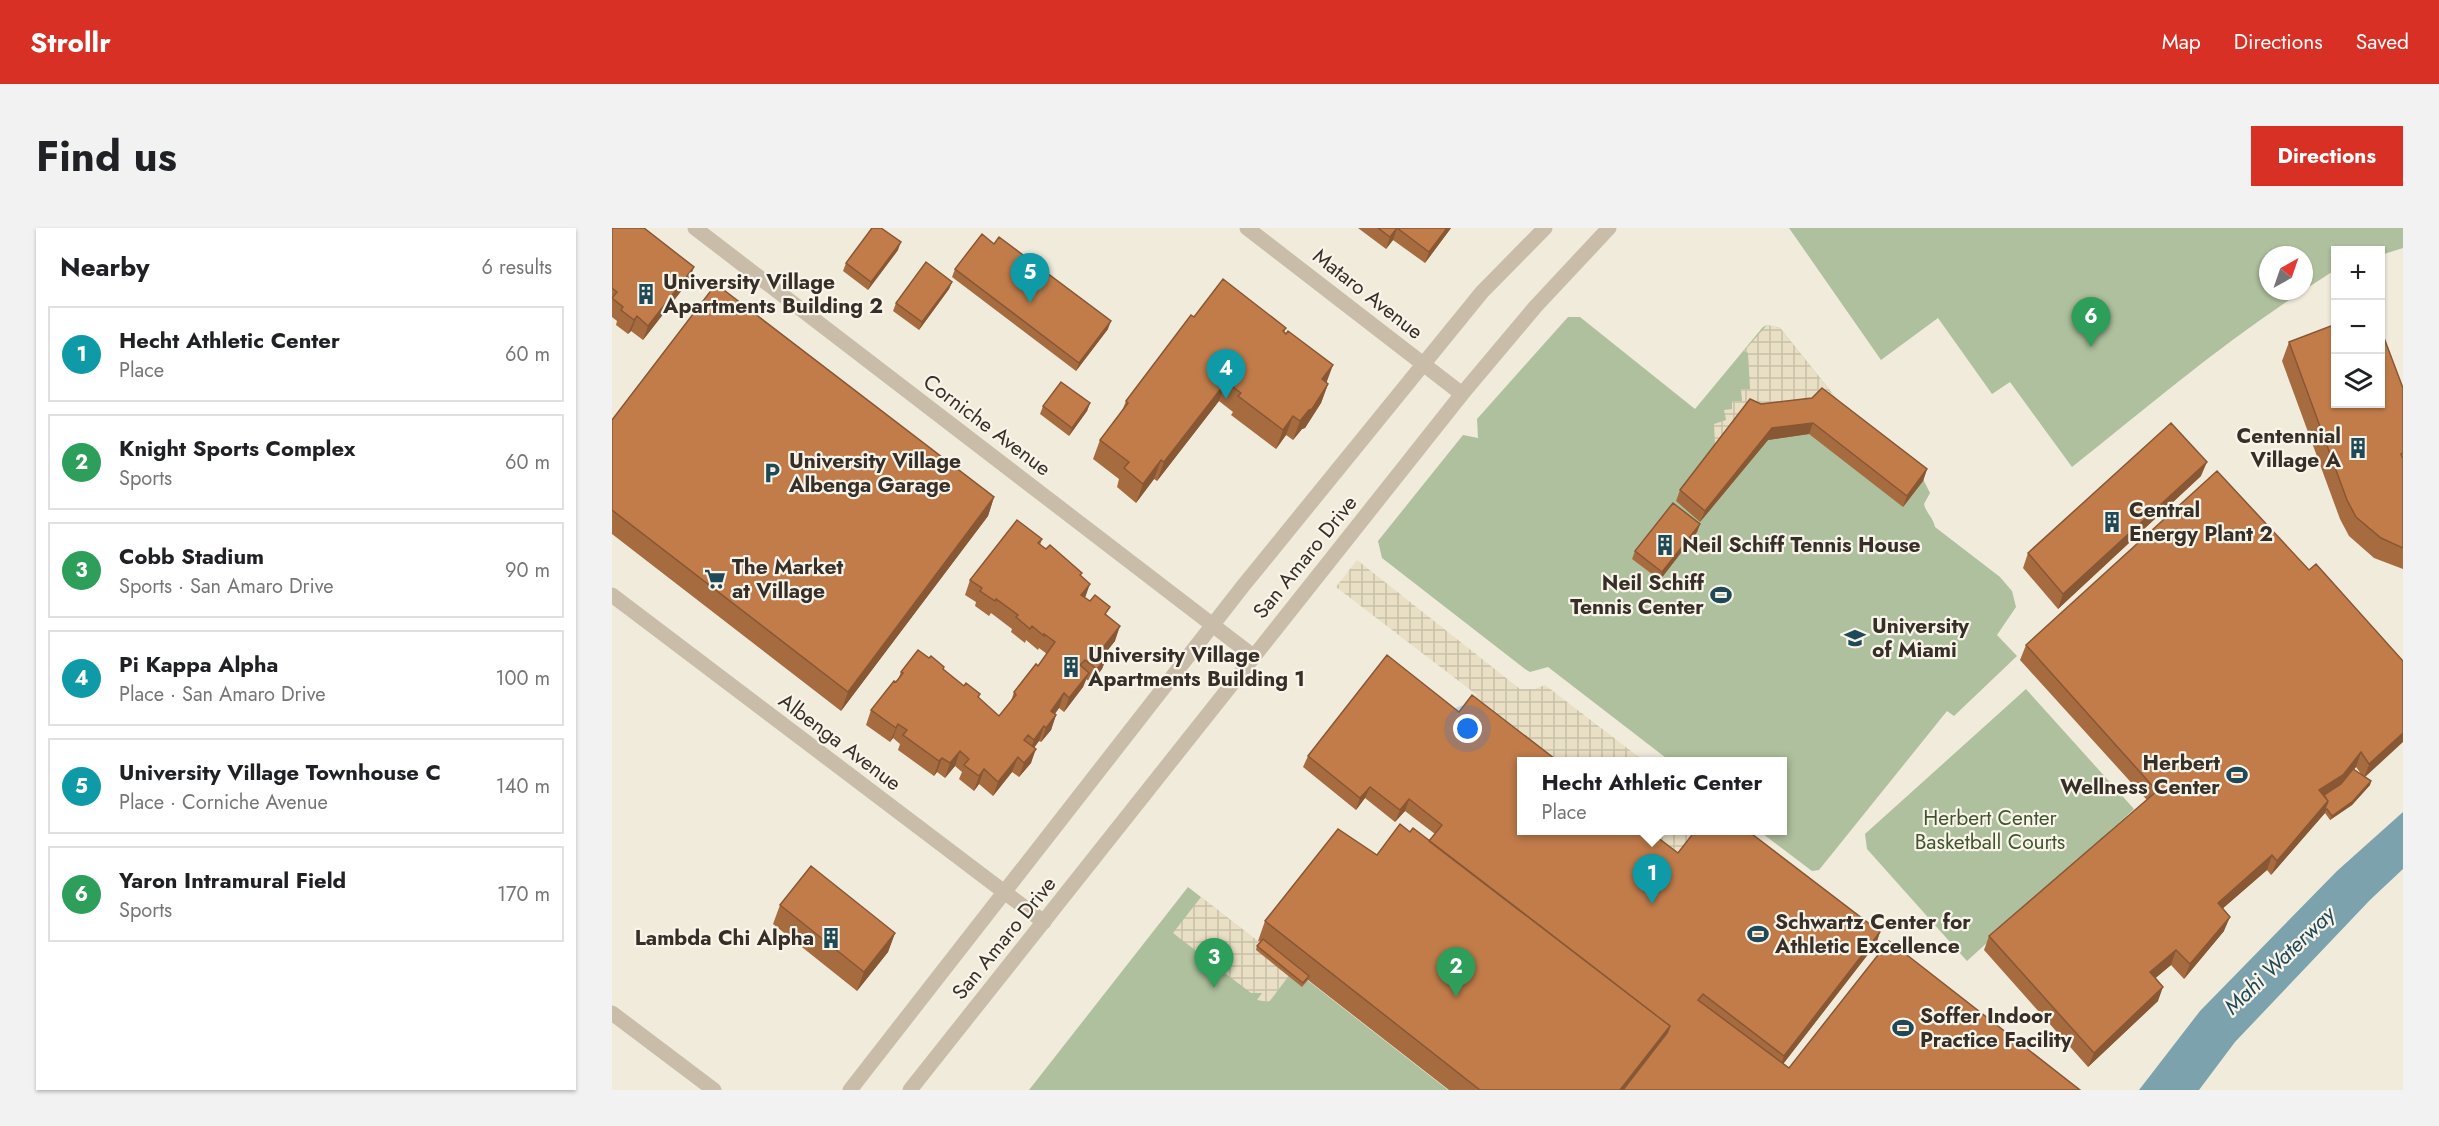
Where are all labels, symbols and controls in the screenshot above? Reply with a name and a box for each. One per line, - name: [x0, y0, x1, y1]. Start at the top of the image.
- text: Strollr: [30, 22, 111, 63]
- text: Map: [2162, 27, 2201, 57]
- text: Directions: [2234, 27, 2323, 57]
- text: Saved: [2356, 27, 2409, 57]
- text: Find us: [36, 126, 177, 187]
- button: Directions: [2251, 126, 2403, 186]
- street label: Mataro Avenue: [1307, 241, 1430, 347]
- north arrow: [2259, 246, 2313, 300]
- map controls: [2331, 246, 2385, 408]
- button: +: [2331, 246, 2385, 300]
- text: Nearby: [60, 248, 149, 286]
- text: 6 results: [482, 253, 552, 282]
- pin: 5: [1010, 254, 1050, 303]
- place label: University Village Apartments Building 2: [662, 267, 883, 321]
- building icon: University Village Apartments Building 2: [634, 282, 658, 306]
- pin: 6: [2072, 298, 2110, 347]
- button: −: [2331, 300, 2385, 354]
- text: Hecht Athletic Center: [119, 324, 340, 356]
- text: 1: [76, 340, 87, 369]
- text: 60 m: [505, 340, 550, 369]
- pin: 4: [1206, 350, 1246, 399]
- button: layers: [2331, 354, 2385, 408]
- text: Place: [119, 356, 164, 385]
- street label: Corniche Avenue: [917, 367, 1057, 483]
- place label: Centennial Village A: [2237, 421, 2342, 475]
- text: Knight Sports Complex: [119, 432, 356, 464]
- building icon: Centennial Village A: [2346, 436, 2370, 460]
- place label: University Village Albenga Garage: [788, 446, 961, 500]
- text: 2: [75, 448, 88, 477]
- text: 60 m: [505, 448, 550, 477]
- parking icon: University Village Albenga Garage: [760, 461, 784, 485]
- text: Sports: [119, 464, 172, 493]
- street label: San Amaro Drive: [1246, 489, 1364, 625]
- place label: Central Energy Plant 2: [2129, 495, 2273, 549]
- building icon: Central Energy Plant 2: [2100, 510, 2124, 534]
- place label: Neil Schiff Tennis House: [1682, 530, 1921, 560]
- building icon: Neil Schiff Tennis House: [1653, 533, 1677, 557]
- text: Cobb Stadium: [119, 540, 264, 572]
- place label: The Market at Village: [732, 552, 844, 606]
- text: 3: [75, 556, 88, 585]
- text: 90 m: [505, 556, 550, 585]
- supermarket icon: The Market at Village: [703, 567, 727, 591]
- place label: Neil Schiff Tennis Center: [1570, 568, 1705, 622]
- text: Sports · San Amaro Drive: [119, 572, 333, 601]
- sports icon: Neil Schiff Tennis Center: [1709, 583, 1733, 607]
- place label: University of Miami: [1872, 611, 1970, 665]
- school or university icon: University of Miami: [1843, 626, 1867, 650]
- place label: University Village Apartments Building 1: [1087, 640, 1305, 694]
- text: Pi Kappa Alpha: [119, 648, 278, 680]
- building icon: University Village Apartments Building 1: [1059, 655, 1083, 679]
- text: 4: [75, 664, 88, 693]
- text: 100 m: [495, 664, 550, 693]
- text: Place · San Amaro Drive: [119, 680, 325, 709]
- street label: Albenga Avenue: [773, 686, 908, 798]
- your location: [1453, 714, 1482, 743]
- place label: Herbert Wellness Center: [2060, 748, 2220, 802]
- text: University Village Townhouse C: [119, 756, 441, 788]
- popup: [1517, 757, 1787, 835]
- sports icon: Herbert Wellness Center: [2225, 763, 2249, 787]
- text: Hecht Athletic Center: [1542, 766, 1762, 798]
- text: 5: [75, 772, 88, 801]
- text: 140 m: [496, 772, 550, 801]
- text: Place · Corniche Avenue: [119, 788, 328, 817]
- text: Place: [1542, 798, 1587, 827]
- park label: Herbert Center Basketball Courts: [1915, 803, 2065, 857]
- pin: 1: [1632, 854, 1672, 904]
- text: Yaron Intramural Field: [119, 864, 346, 896]
- street label: San Amaro Drive: [945, 870, 1063, 1006]
- text: 6: [75, 880, 88, 909]
- text: 170 m: [497, 880, 550, 909]
- text: Sports: [119, 896, 172, 925]
- water label: Mahi Waterway: [2216, 897, 2343, 1022]
- place label: Schwartz Center for Athletic Excellence: [1774, 907, 1971, 961]
- sports icon: Schwartz Center for Athletic Excellence: [1746, 922, 1770, 946]
- place label: Lambda Chi Alpha: [635, 923, 814, 953]
- building icon: Lambda Chi Alpha: [819, 926, 843, 950]
- pin: 3: [1194, 938, 1234, 988]
- pin: 2: [1436, 948, 1476, 997]
- place label: Soffer Indoor Practice Facility: [1920, 1001, 2073, 1055]
- sports icon: Soffer Indoor Practice Facility: [1891, 1016, 1915, 1040]

